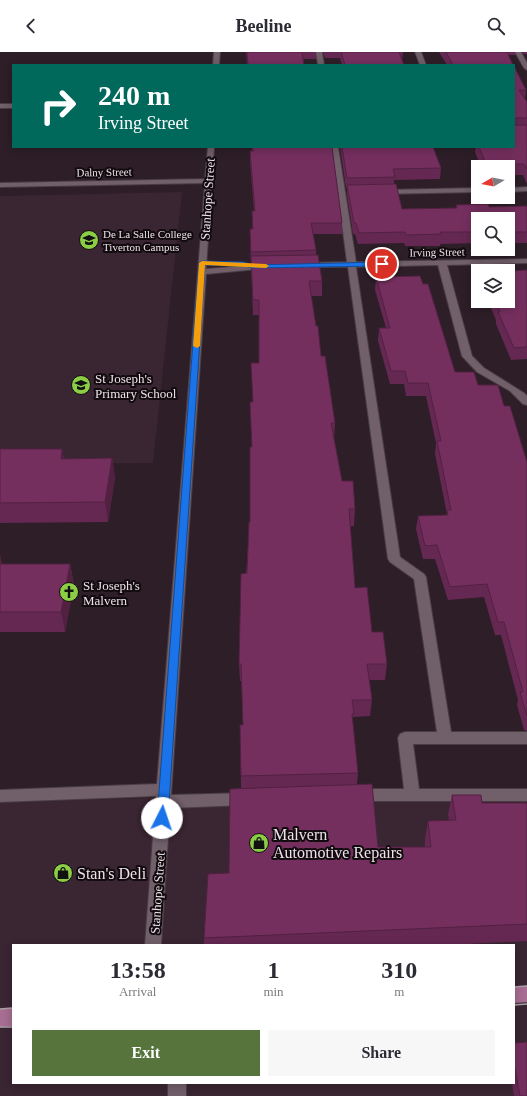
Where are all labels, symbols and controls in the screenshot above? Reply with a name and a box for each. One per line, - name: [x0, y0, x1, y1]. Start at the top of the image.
- icon: back: [20, 15, 42, 37]
- icon: search: [485, 15, 507, 37]
- text: Beeline: [236, 16, 292, 36]
- icon: right: [32, 80, 84, 132]
- text: 240 m: [98, 80, 170, 111]
- text: Irving Street: [98, 113, 188, 133]
- street label: Stanhope Street: [197, 157, 218, 240]
- north arrow: [471, 160, 515, 204]
- map controls: [471, 160, 515, 308]
- street label: Dalny Street: [76, 166, 132, 178]
- button: search: [471, 212, 515, 256]
- place label: De La Salle College Tiverton Campus: [103, 228, 192, 253]
- school or university icon: De La Salle College Tiverton Campus: [78, 229, 100, 251]
- street label: Irving Street: [409, 246, 465, 258]
- pin: [365, 247, 399, 281]
- icon: arrive: [371, 253, 393, 275]
- button: layers: [471, 264, 515, 308]
- place label: St Joseph's Primary School: [95, 371, 177, 401]
- school or university icon: St Joseph's Primary School: [70, 374, 92, 396]
- place label: St Joseph's Malvern: [83, 578, 140, 608]
- church icon: St Joseph's Malvern: [58, 581, 80, 603]
- position arrow: [141, 797, 183, 839]
- place label: Malvern Automotive Repairs: [273, 826, 402, 862]
- shop icon: Malvern Automotive Repairs: [248, 832, 270, 854]
- street label: Stanhope Street: [147, 851, 168, 934]
- shop icon: Stan's Deli: [52, 862, 74, 884]
- place label: Stan's Deli: [77, 865, 147, 882]
- text: 13:58: [110, 957, 166, 983]
- text: 1: [267, 957, 279, 983]
- text: 310: [381, 957, 417, 983]
- text: Arrival: [119, 984, 156, 999]
- text: min: [263, 984, 284, 999]
- text: m: [394, 984, 404, 999]
- button: Exit: [32, 1030, 260, 1076]
- button: Share: [268, 1030, 495, 1076]

